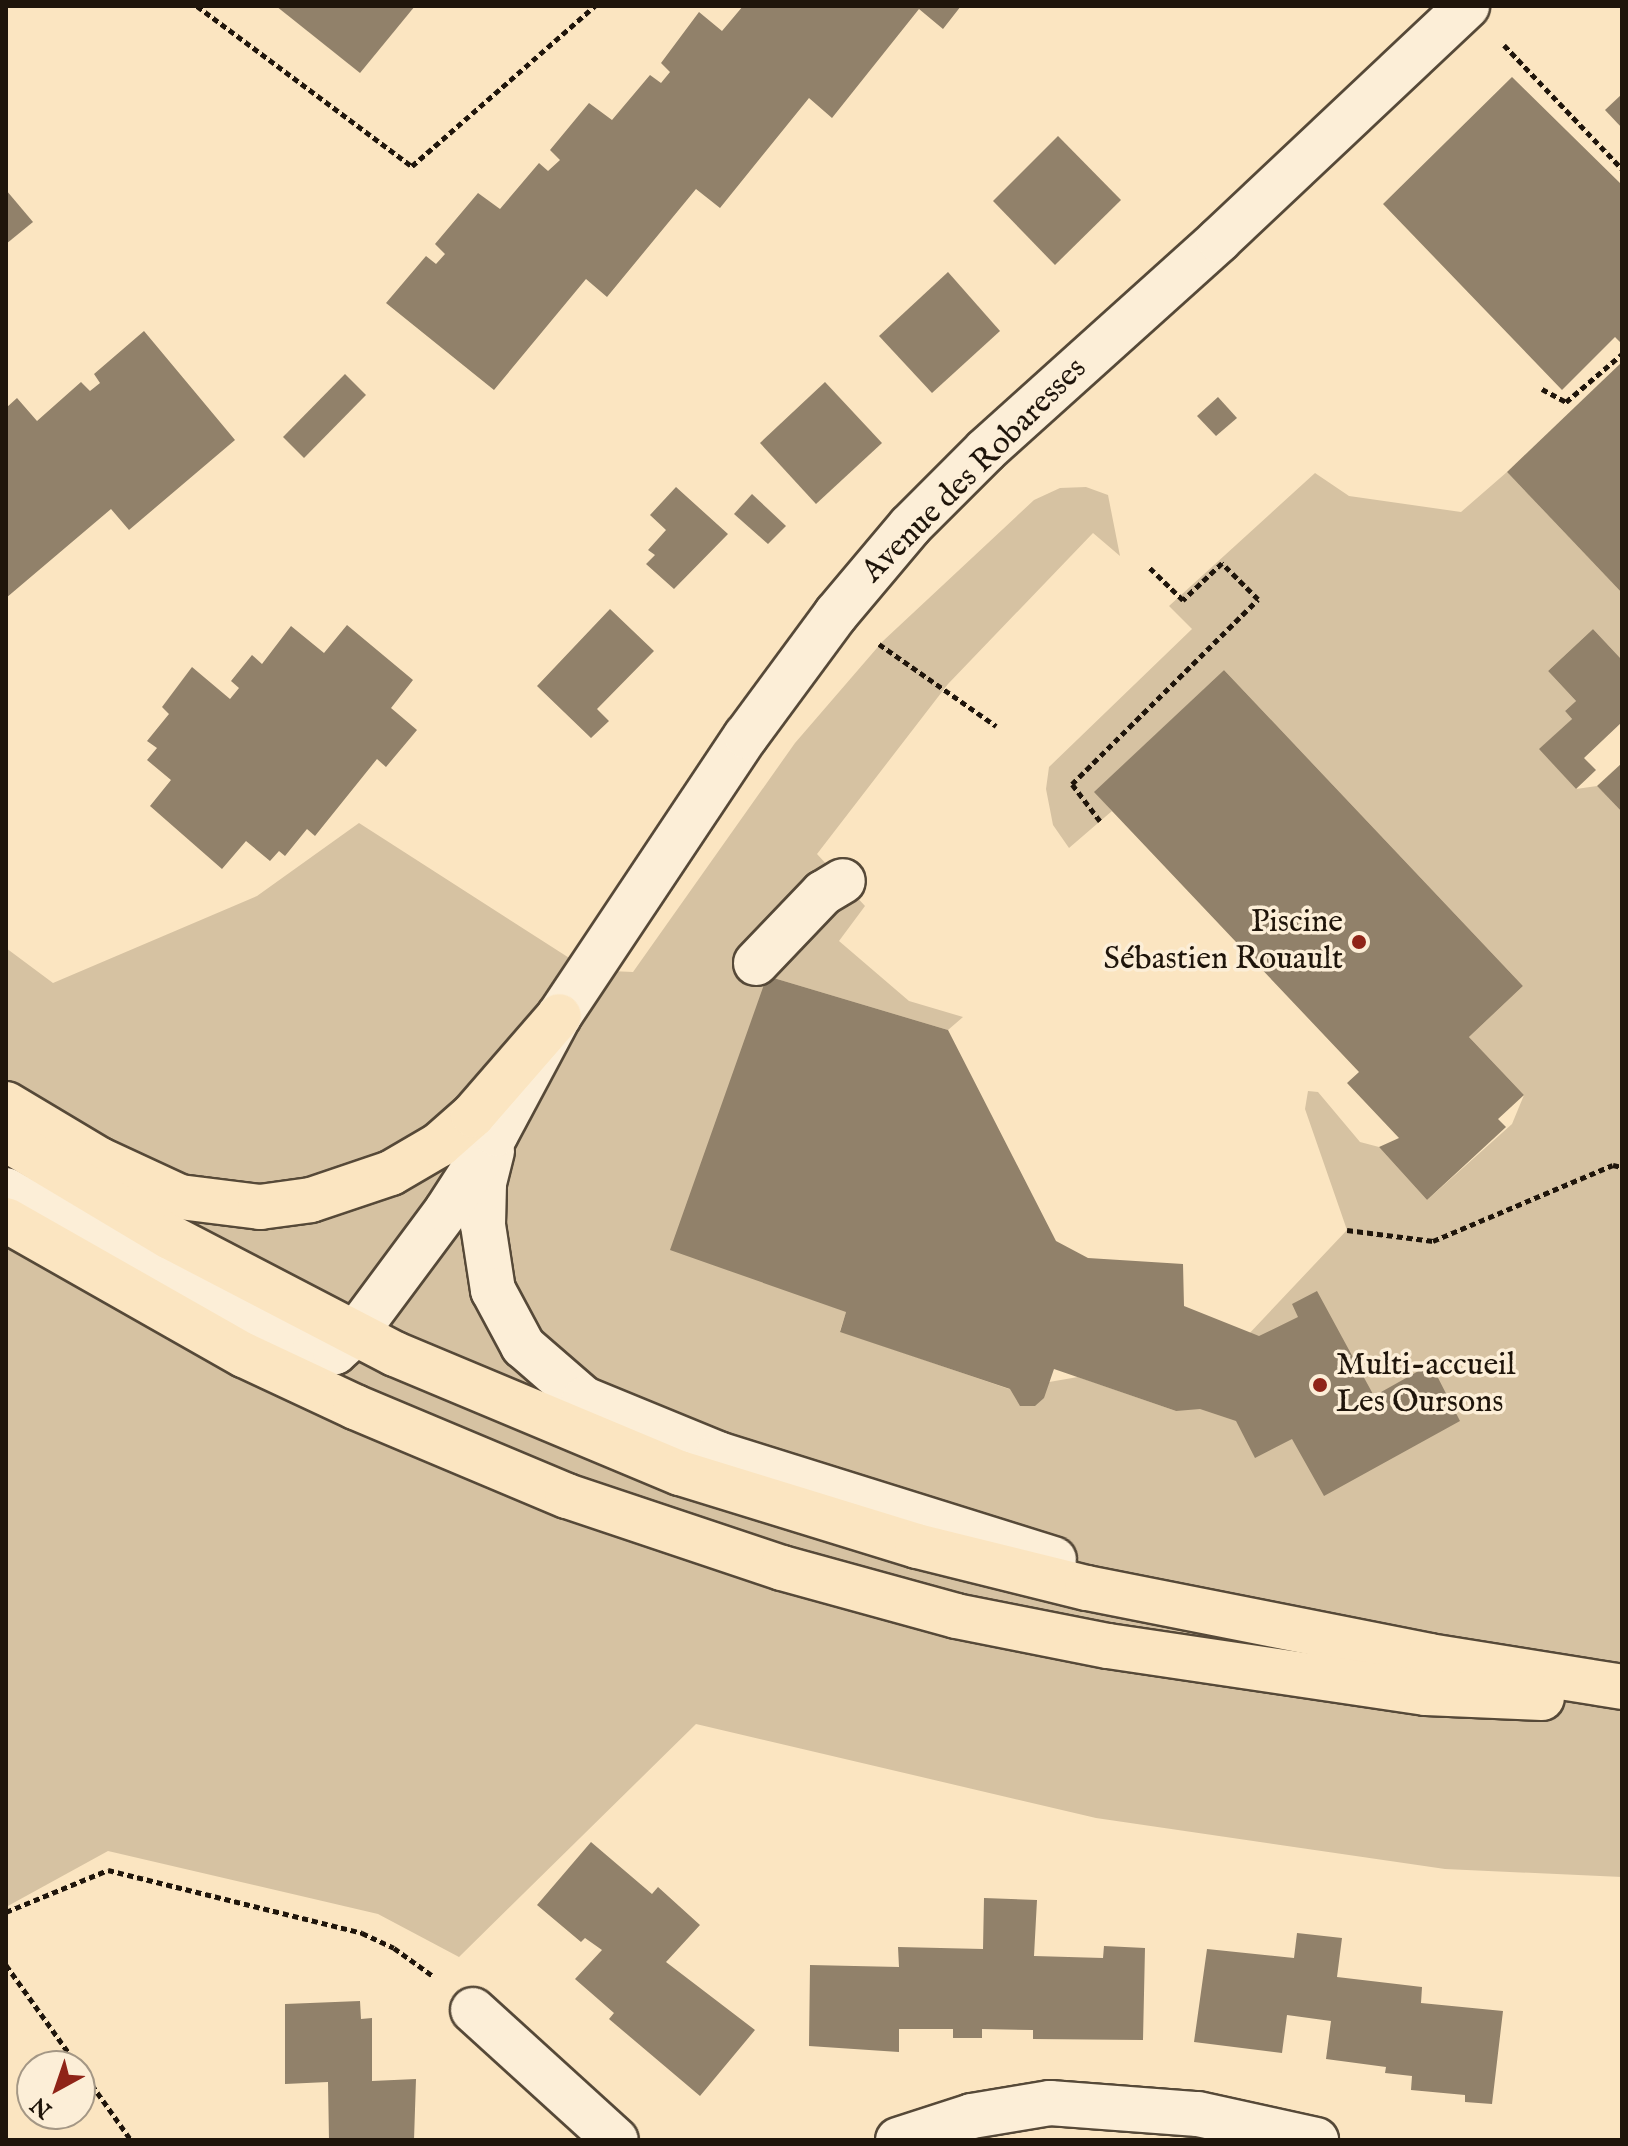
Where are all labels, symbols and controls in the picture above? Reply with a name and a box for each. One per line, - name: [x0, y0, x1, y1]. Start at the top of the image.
- street label: Avenue des Robaresses: [855, 351, 1095, 591]
- place label: Piscine Sébastien Rouault: [1104, 905, 1343, 980]
- marker: Piscine Sébastien Rouault: [1350, 933, 1368, 951]
- place label: Multi-accueil Les Oursons: [1336, 1348, 1515, 1423]
- marker: Multi-accueil Les Oursons: [1311, 1376, 1329, 1394]
- north arrow: [16, 2050, 96, 2130]
- text: N: [26, 2090, 58, 2124]

